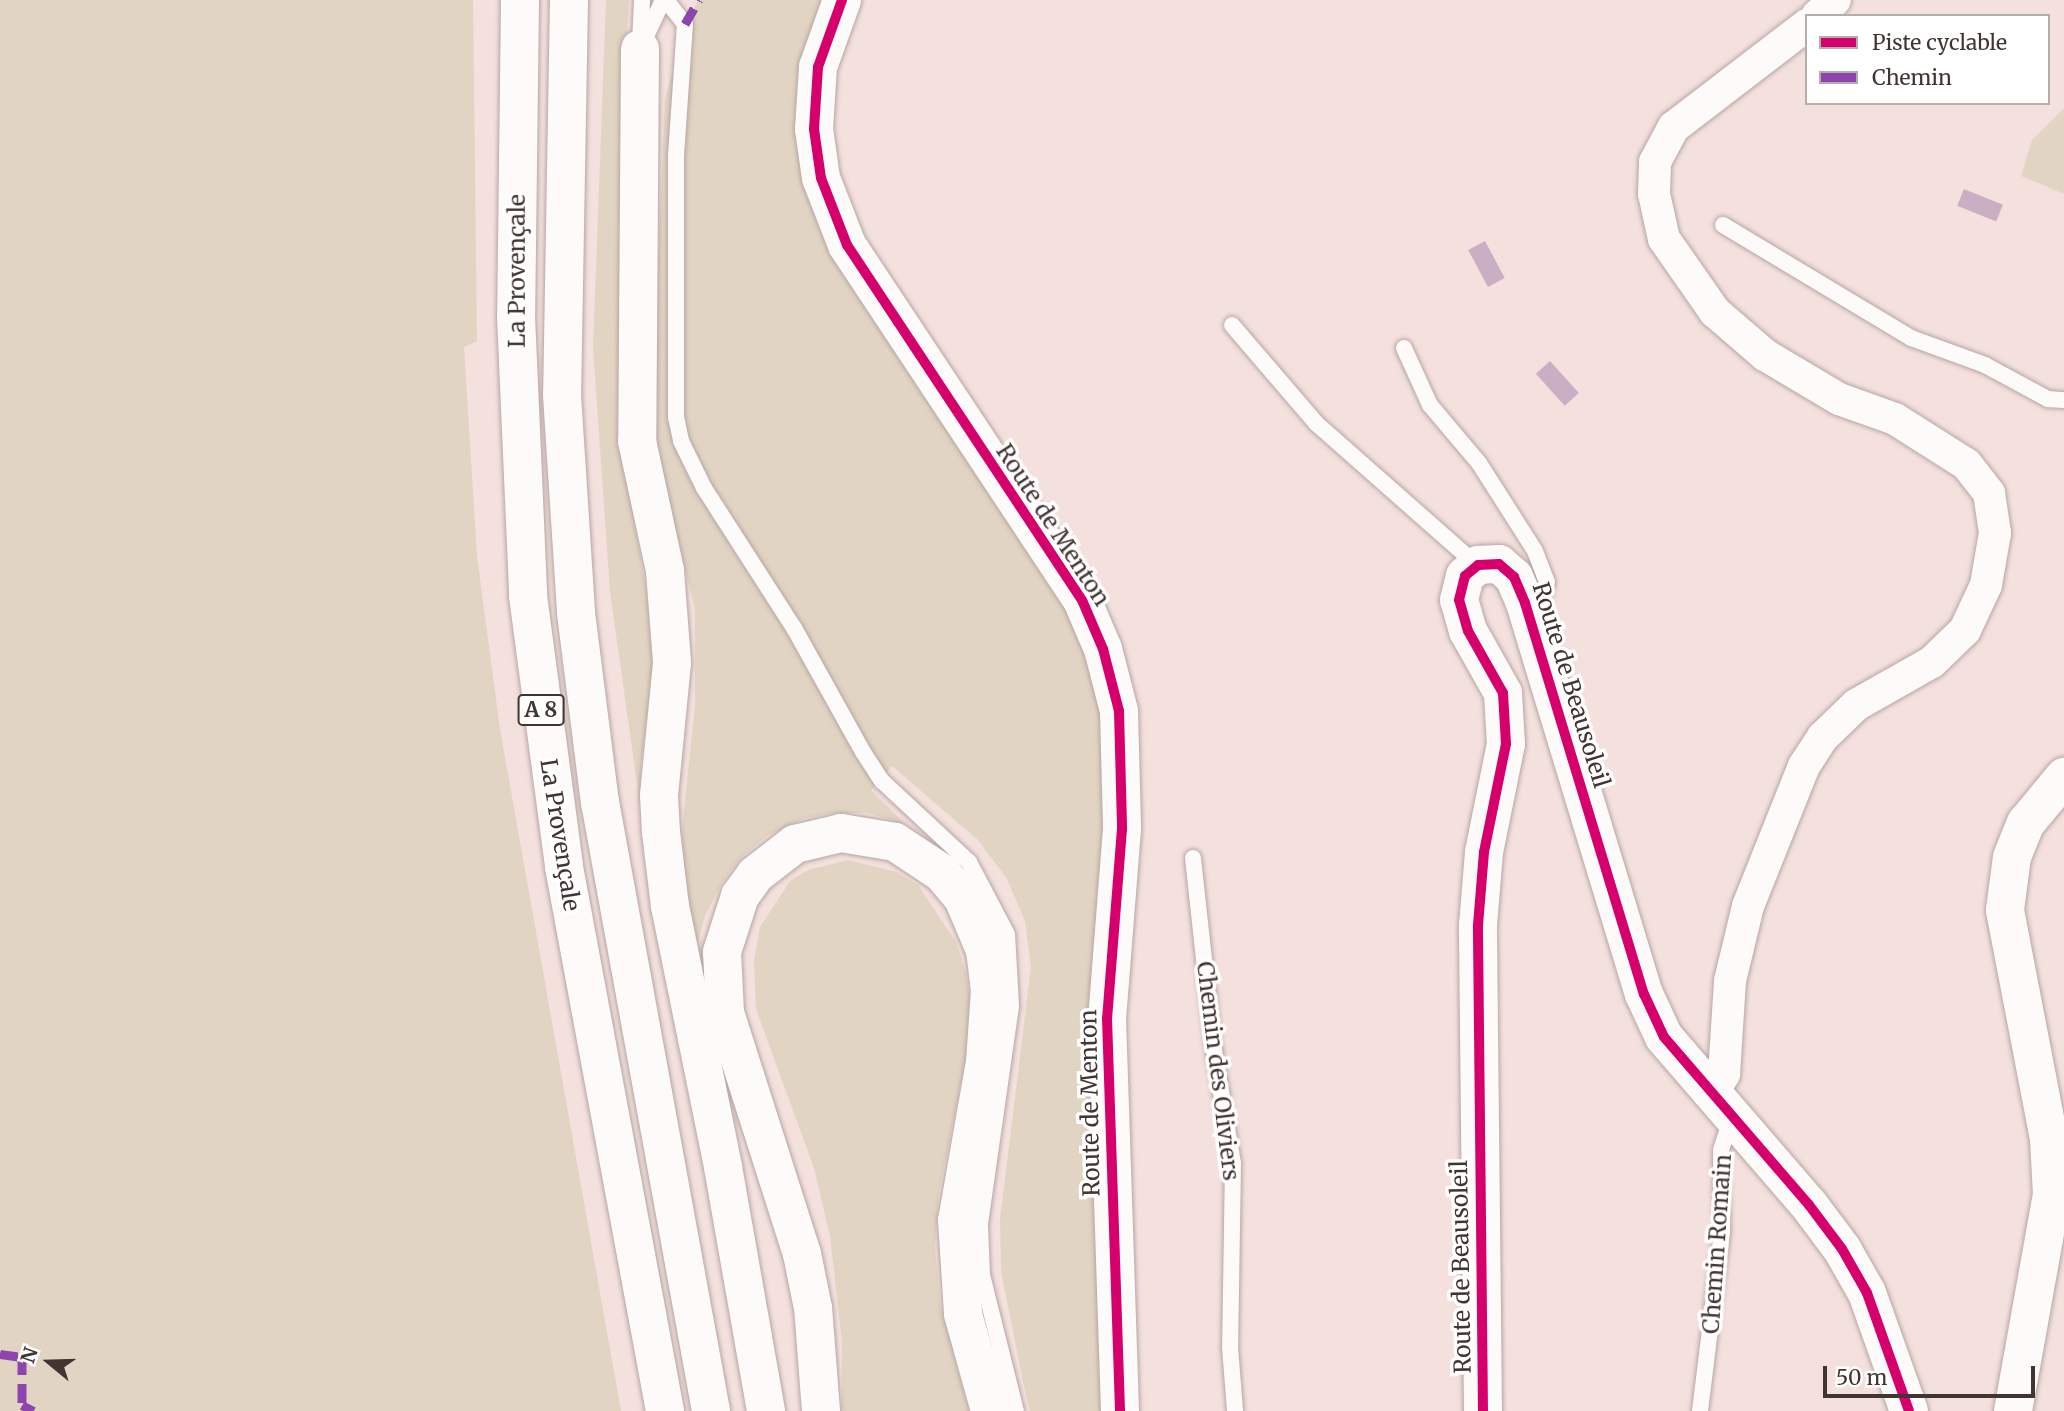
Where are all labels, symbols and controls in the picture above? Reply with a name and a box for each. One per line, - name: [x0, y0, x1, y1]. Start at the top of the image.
- legend: [1805, 14, 2050, 105]
- text: Piste cyclable: [1872, 29, 2007, 56]
- text: Chemin: [1872, 64, 1952, 91]
- street label: La Provençale: [503, 194, 531, 348]
- street label: Route de Menton: [990, 439, 1116, 611]
- street label: Route de Beausoleil: [1527, 579, 1615, 791]
- road number: A 8: [516, 692, 566, 728]
- street label: La Provençale: [534, 757, 586, 913]
- street label: Chemin des Oliviers: [1191, 960, 1245, 1182]
- street label: Route de Menton: [1075, 1009, 1105, 1197]
- street label: Chemin Romain: [1697, 1153, 1737, 1335]
- street label: Route de Beausoleil: [1445, 1160, 1477, 1374]
- north arrow: [14, 1327, 84, 1397]
- text: N: [15, 1344, 43, 1366]
- scale bar: [1826, 1352, 2038, 1396]
- text: 50 m: [1836, 1364, 1887, 1391]

